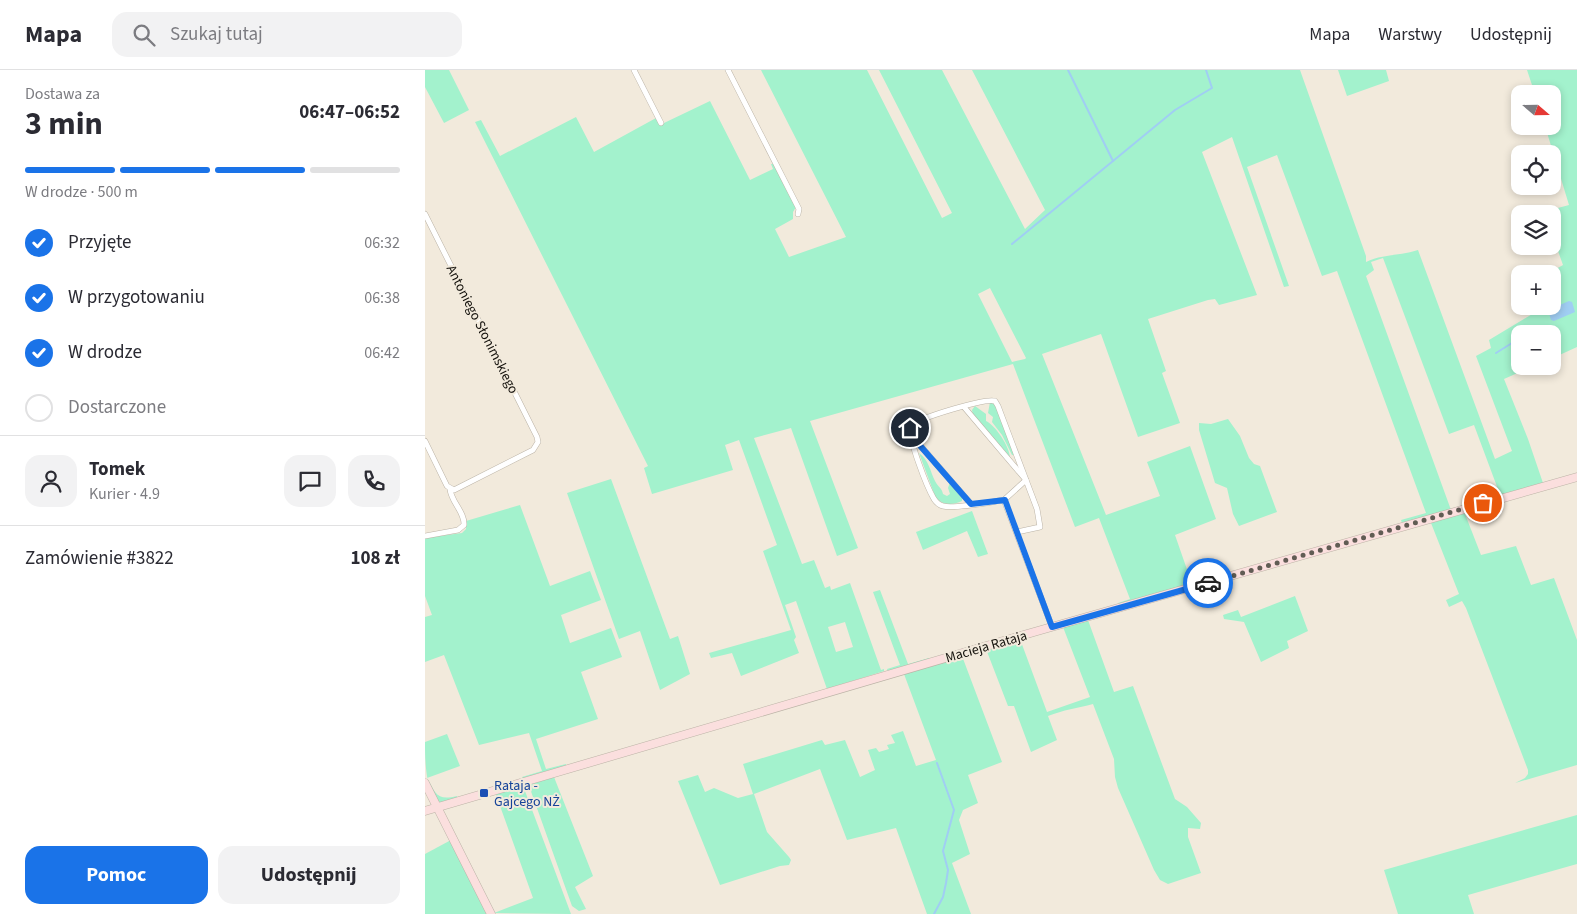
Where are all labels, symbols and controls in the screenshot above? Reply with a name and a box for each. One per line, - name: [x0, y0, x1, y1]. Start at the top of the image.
- search box: [112, 12, 462, 57]
- text: Mapa: [25, 17, 82, 52]
- icon: search: [130, 21, 158, 49]
- text: Szukaj tutaj: [170, 21, 263, 48]
- text: Mapa: [1309, 22, 1350, 47]
- text: Warstwy: [1378, 22, 1442, 47]
- text: Udostępnij: [1470, 22, 1552, 47]
- text: Dostawa za: [25, 83, 100, 105]
- north arrow: [1511, 85, 1561, 135]
- map controls: [1511, 85, 1561, 375]
- text: 06:47–06:52: [299, 99, 400, 126]
- text: 3 min: [25, 101, 103, 147]
- button: locate: [1511, 145, 1561, 195]
- text: W drodze · 500 m: [25, 181, 138, 203]
- button: layers: [1511, 205, 1561, 255]
- icon: check: [25, 229, 53, 257]
- text: Przyjęte: [68, 229, 131, 256]
- text: 06:32: [364, 232, 400, 254]
- street label: Antoniego Słonimskiego: [441, 262, 523, 397]
- button: +: [1511, 265, 1561, 315]
- icon: check: [25, 284, 53, 312]
- text: W przygotowaniu: [68, 284, 205, 311]
- text: 06:38: [364, 287, 400, 309]
- button: −: [1511, 325, 1561, 375]
- icon: check: [25, 339, 53, 367]
- text: W drodze: [68, 339, 142, 366]
- text: 06:42: [364, 342, 400, 364]
- text: Dostarczone: [68, 394, 166, 421]
- pin: [889, 407, 931, 449]
- icon: home: [896, 414, 924, 442]
- button: person: [25, 455, 77, 507]
- button: chat: [284, 455, 336, 507]
- button: phone: [348, 455, 400, 507]
- text: Tomek: [89, 456, 145, 483]
- pin: [1462, 482, 1504, 524]
- text: Kurier · 4.9: [89, 483, 160, 505]
- icon: bag: [1469, 489, 1497, 517]
- text: Zamówienie #3822: [25, 545, 174, 572]
- text: 108 zł: [351, 545, 400, 572]
- courier: [1183, 558, 1233, 608]
- icon: car: [1194, 569, 1222, 597]
- street label: Macieja Rataja: [943, 626, 1029, 668]
- place label: Rataja - Gajcego NŻ: [494, 776, 560, 812]
- marker: Rataja - Gajcego NŻ: [478, 787, 490, 799]
- button: Pomoc: [25, 846, 208, 904]
- button: Udostępnij: [218, 846, 400, 904]

